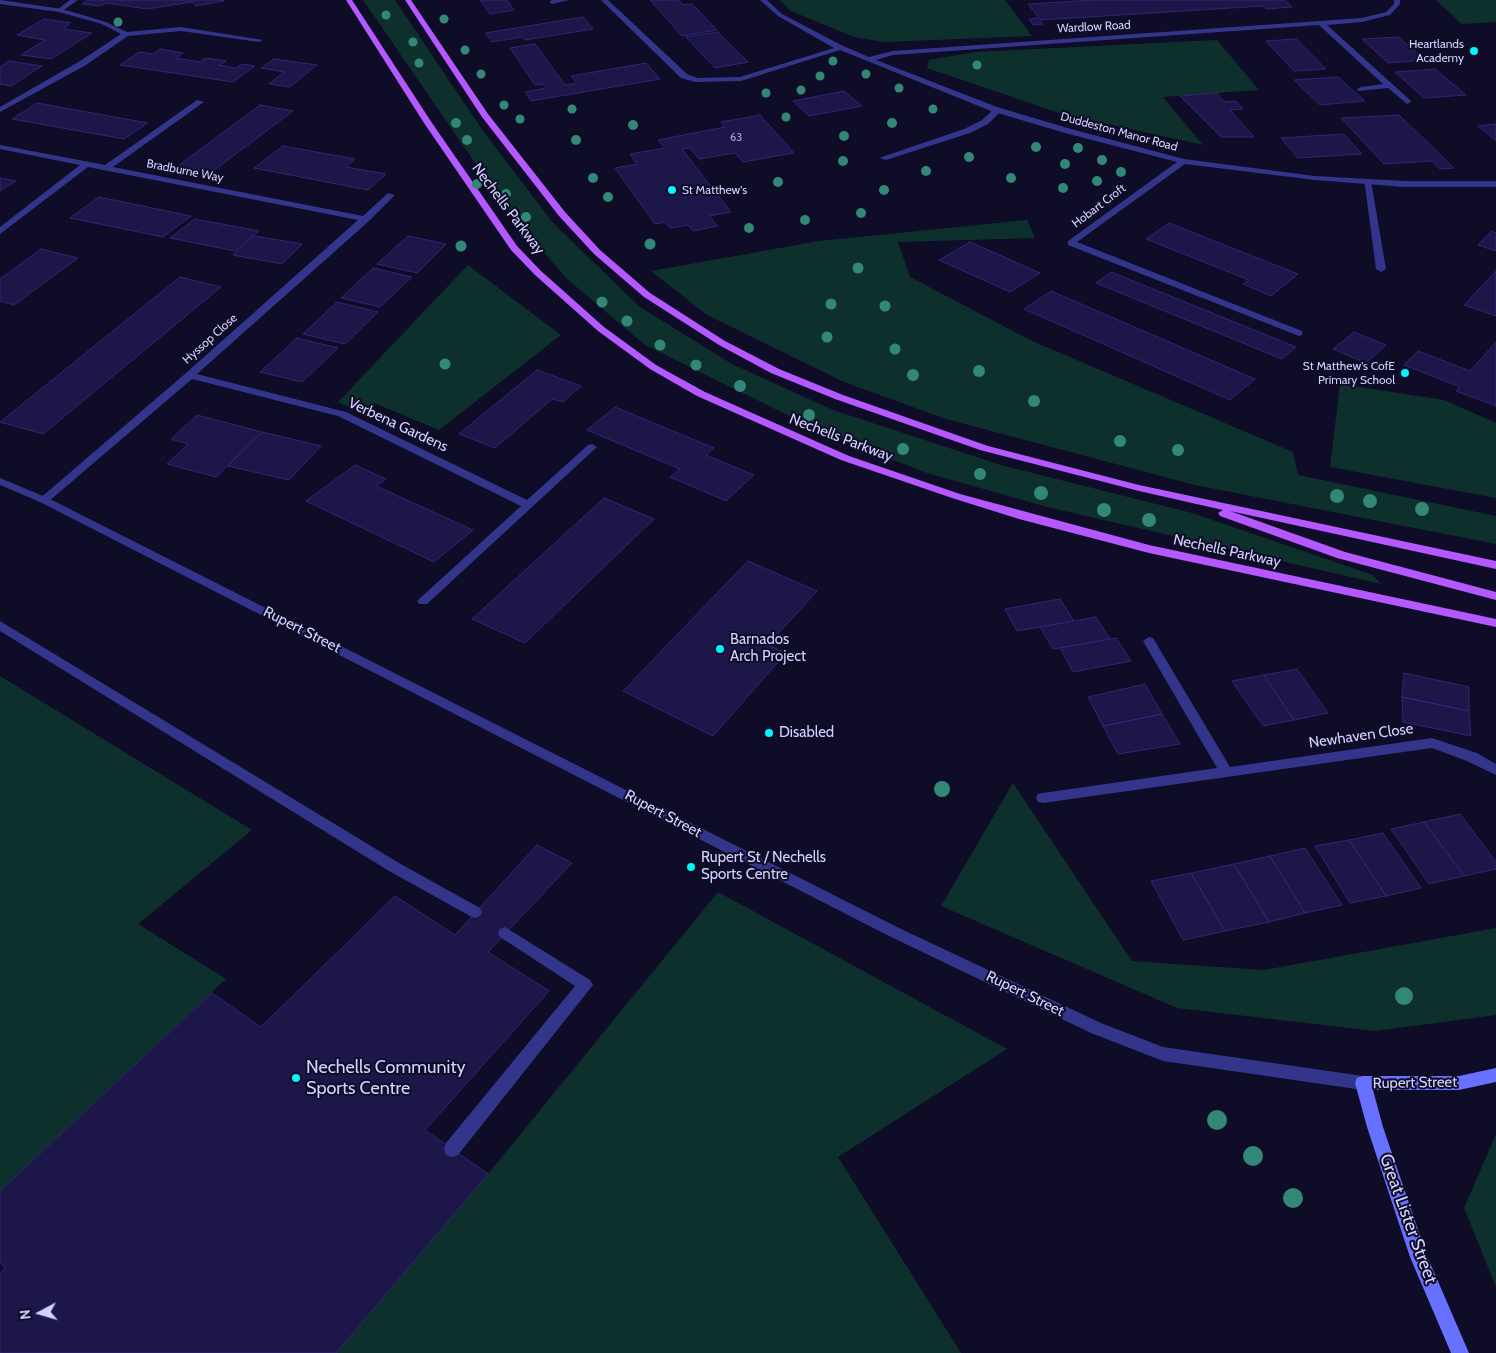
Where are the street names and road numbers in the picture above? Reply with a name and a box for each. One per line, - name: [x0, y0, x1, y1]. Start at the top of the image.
- street label: Wardlow Road: [1057, 18, 1131, 36]
- street label: Duddeston Manor Road: [1059, 109, 1179, 155]
- street label: Bradburne Way: [145, 156, 225, 186]
- street label: Nechells Parkway: [468, 160, 548, 258]
- street label: Hobart Croft: [1069, 181, 1129, 231]
- street label: Hyssop Close: [180, 311, 240, 367]
- street label: Verbena Gardens: [345, 394, 451, 456]
- street label: Nechells Parkway: [787, 410, 895, 466]
- street label: Nechells Parkway: [1172, 531, 1282, 571]
- street label: Rupert Street: [260, 603, 344, 657]
- street label: Newhaven Close: [1308, 720, 1414, 752]
- street label: Rupert Street: [621, 786, 705, 842]
- street label: Rupert Street: [983, 967, 1067, 1021]
- street label: Rupert Street: [1373, 1073, 1457, 1093]
- street label: Great Lister Street: [1374, 1151, 1442, 1287]

